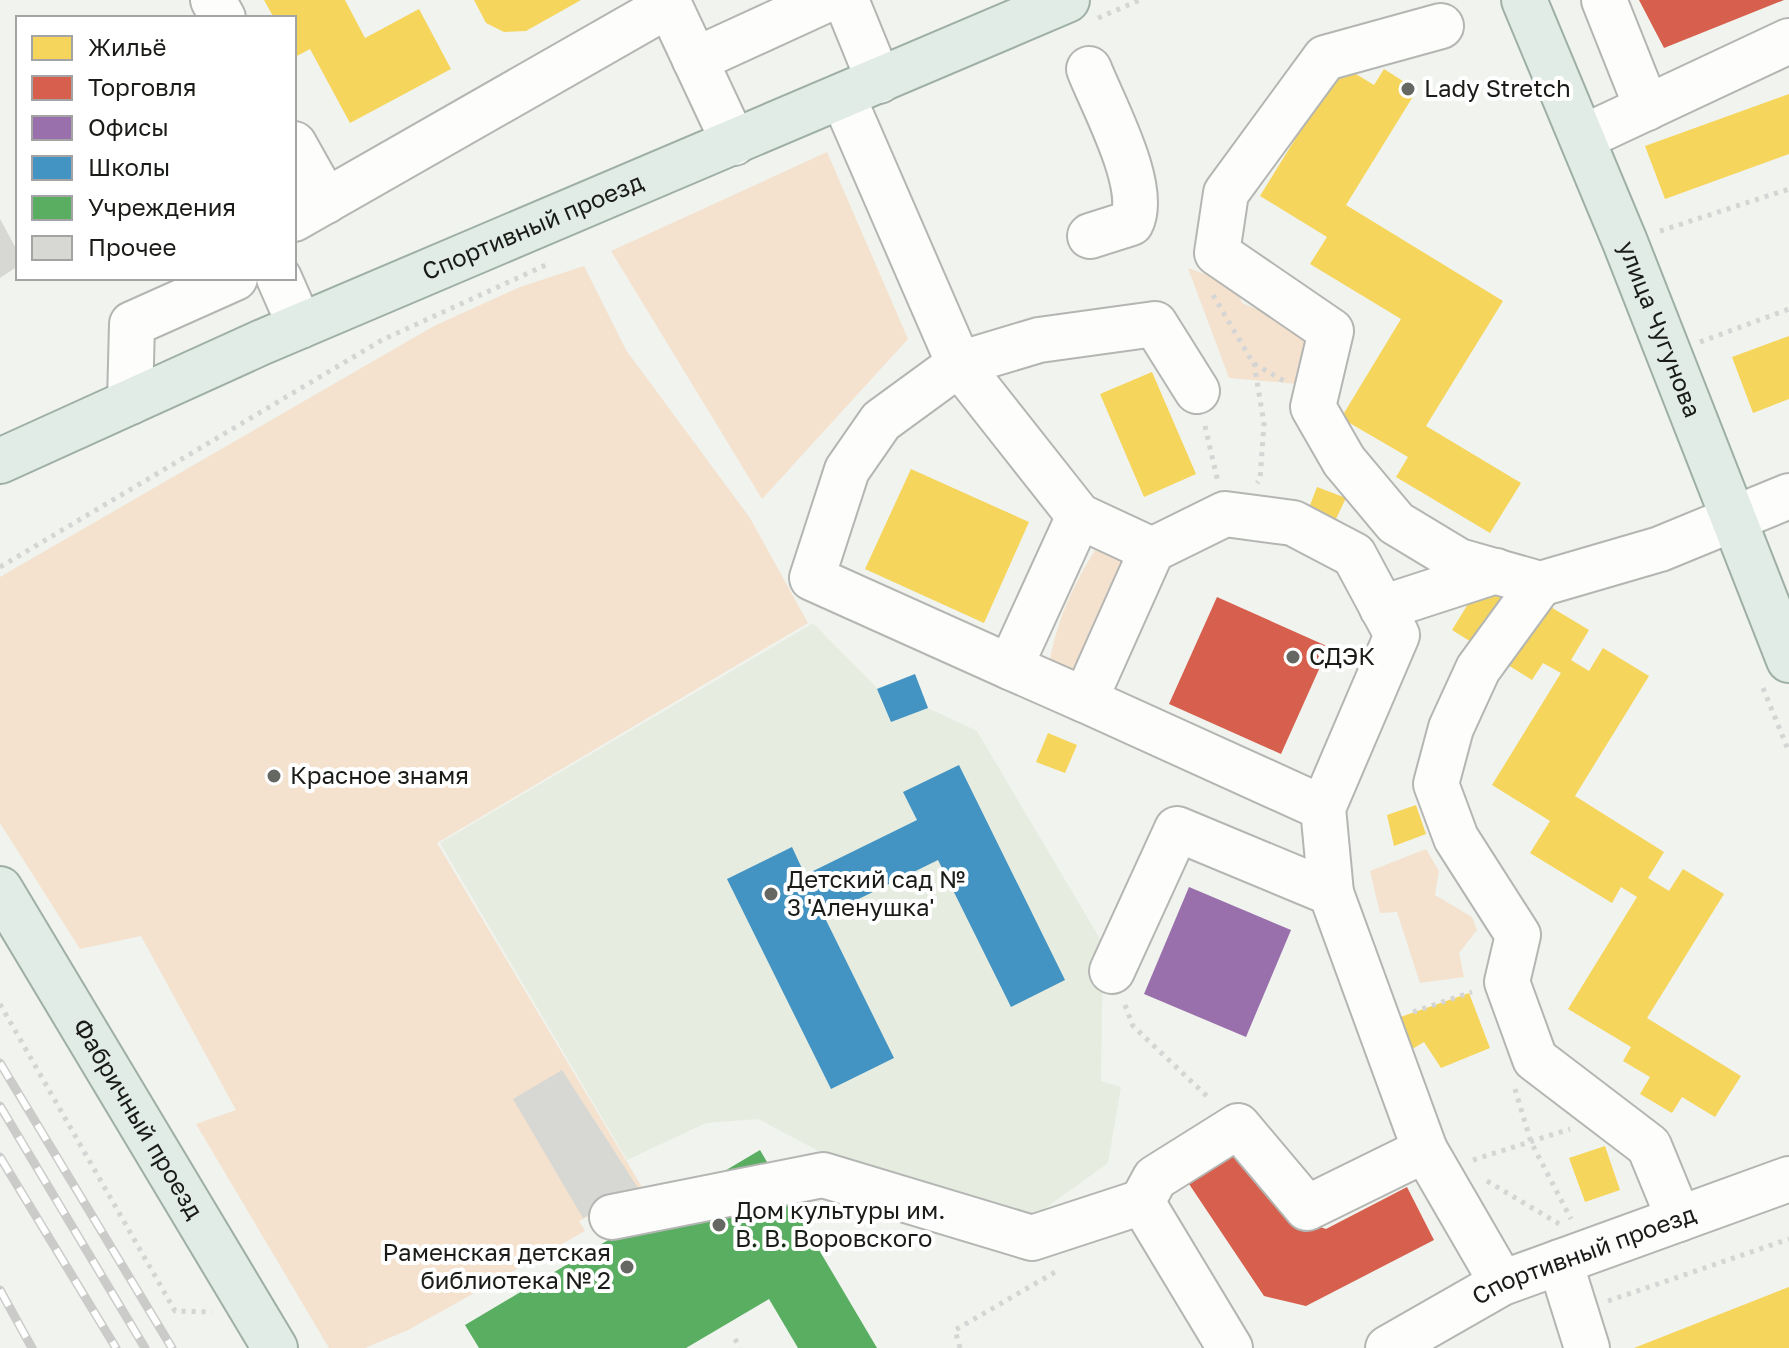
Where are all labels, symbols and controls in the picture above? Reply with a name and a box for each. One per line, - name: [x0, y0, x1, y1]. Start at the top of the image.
- legend: [16, 16, 296, 280]
- text: Жильё: [88, 32, 166, 61]
- text: Торговля: [88, 72, 196, 101]
- place label: Lady Stretch: [1424, 73, 1571, 102]
- marker: Lady Stretch: [1399, 80, 1417, 98]
- text: Офисы: [88, 112, 169, 141]
- text: Школы: [88, 152, 170, 181]
- street label: Спортивный проезд: [417, 166, 647, 285]
- text: Учреждения: [88, 192, 236, 221]
- text: Прочее: [88, 232, 176, 261]
- street label: улица Чугунова: [1613, 236, 1708, 421]
- place label: СДЭК: [1309, 641, 1375, 670]
- marker: СДЭК: [1284, 648, 1302, 666]
- place label: Красное знамя: [290, 760, 469, 789]
- marker: Красное знамя: [265, 767, 283, 785]
- place label: Детский сад № 3 'Аленушка': [787, 864, 965, 921]
- marker: Детский сад № 3 'Аленушка': [762, 885, 780, 903]
- street label: Фабричный проезд: [68, 1013, 210, 1224]
- place label: Дом культуры им. В. В. Воровского: [735, 1195, 945, 1252]
- street label: Спортивный проезд: [1466, 1198, 1699, 1310]
- marker: Дом культуры им. В. В. Воровского: [710, 1216, 728, 1234]
- place label: Раменская детская библиотека № 2: [382, 1237, 611, 1294]
- marker: Раменская детская библиотека № 2: [618, 1258, 636, 1276]

